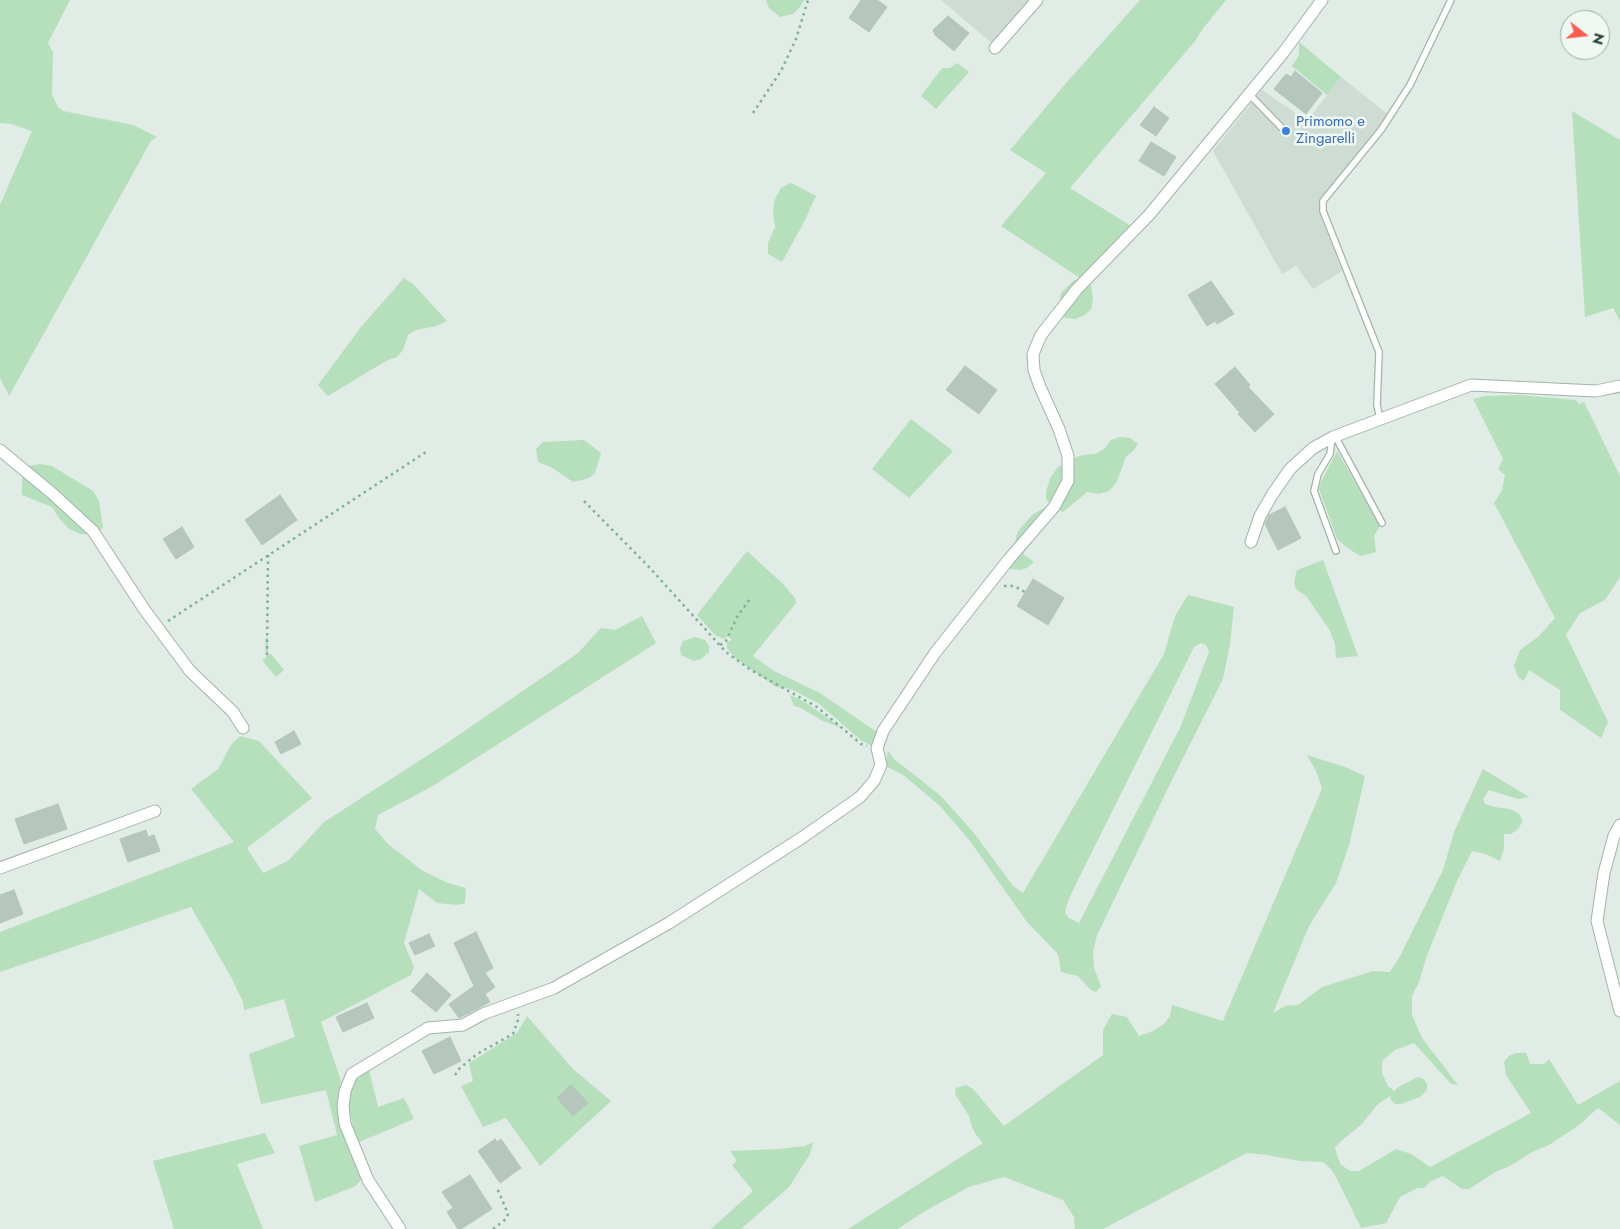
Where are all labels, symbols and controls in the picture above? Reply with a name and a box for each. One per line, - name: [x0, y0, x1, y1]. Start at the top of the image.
- north arrow: [1560, 10, 1610, 60]
- text: N: [1587, 31, 1610, 47]
- place label: Primomo e Zingarelli: [1296, 113, 1365, 148]
- marker: Primomo e Zingarelli: [1280, 125, 1292, 137]

